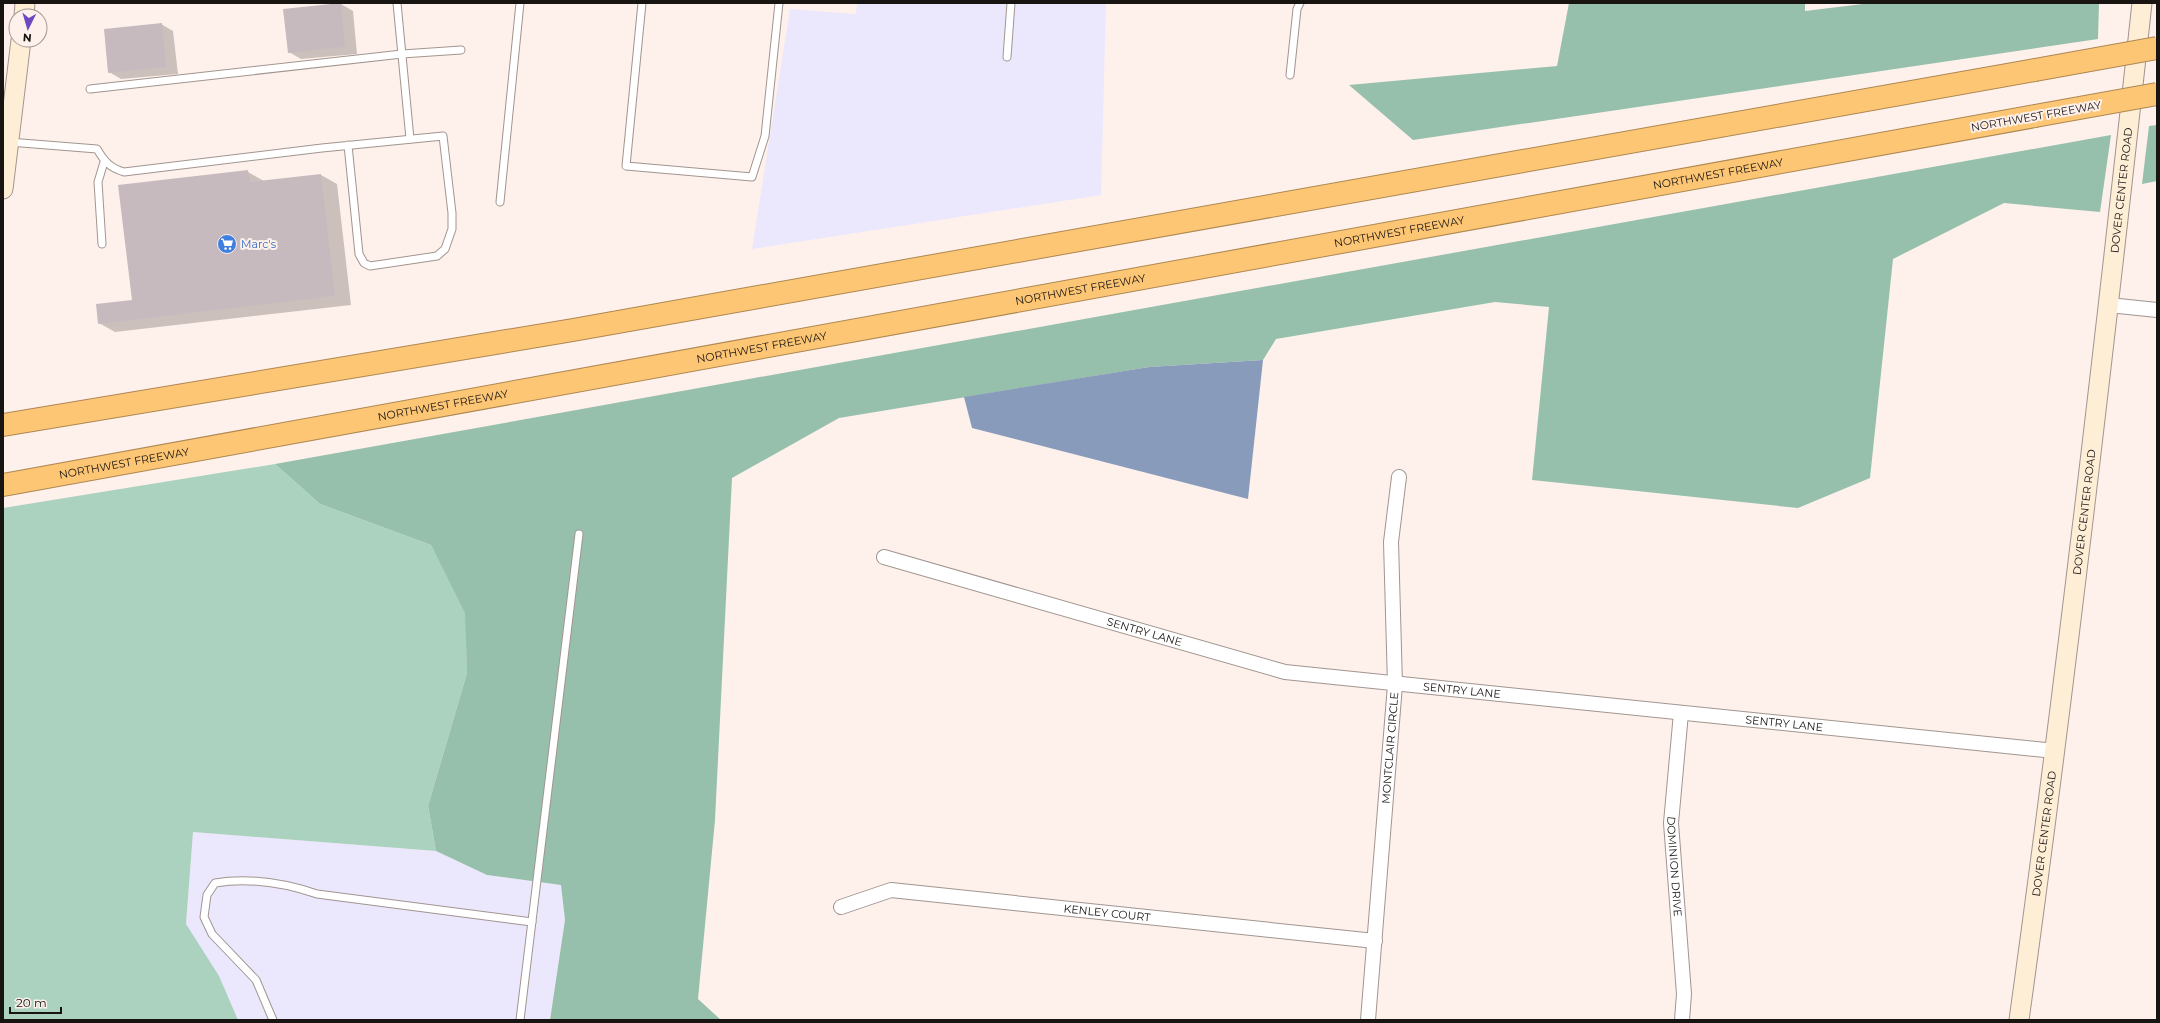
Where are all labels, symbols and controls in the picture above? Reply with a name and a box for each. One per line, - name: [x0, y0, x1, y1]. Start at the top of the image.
- north arrow: [8, 8, 48, 48]
- text: N: [22, 31, 32, 45]
- street label: NORTHWEST FREEWAY: [1970, 98, 2102, 134]
- street label: DOVER CENTER ROAD: [2107, 127, 2135, 254]
- street label: NORTHWEST FREEWAY: [1652, 155, 1784, 192]
- street label: NORTHWEST FREEWAY: [1333, 213, 1465, 250]
- supermarket icon: Marc's: [216, 233, 238, 255]
- place label: Marc's: [241, 237, 277, 251]
- street label: NORTHWEST FREEWAY: [1014, 271, 1147, 308]
- street label: NORTHWEST FREEWAY: [695, 329, 828, 366]
- street label: NORTHWEST FREEWAY: [377, 386, 509, 424]
- street label: NORTHWEST FREEWAY: [58, 444, 190, 482]
- street label: DOVER CENTER ROAD: [2070, 449, 2099, 576]
- street label: SENTRY LANE: [1105, 614, 1184, 649]
- street label: SENTRY LANE: [1422, 679, 1501, 701]
- street label: MONTCLAIR CIRCLE: [1378, 691, 1401, 804]
- street label: SENTRY LANE: [1745, 712, 1824, 734]
- street label: DOVER CENTER ROAD: [2029, 770, 2059, 897]
- street label: DOMINION DRIVE: [1664, 816, 1685, 917]
- street label: KENLEY COURT: [1063, 901, 1152, 924]
- scale bar: [10, 989, 61, 1015]
- text: 20 m: [16, 995, 47, 1010]

